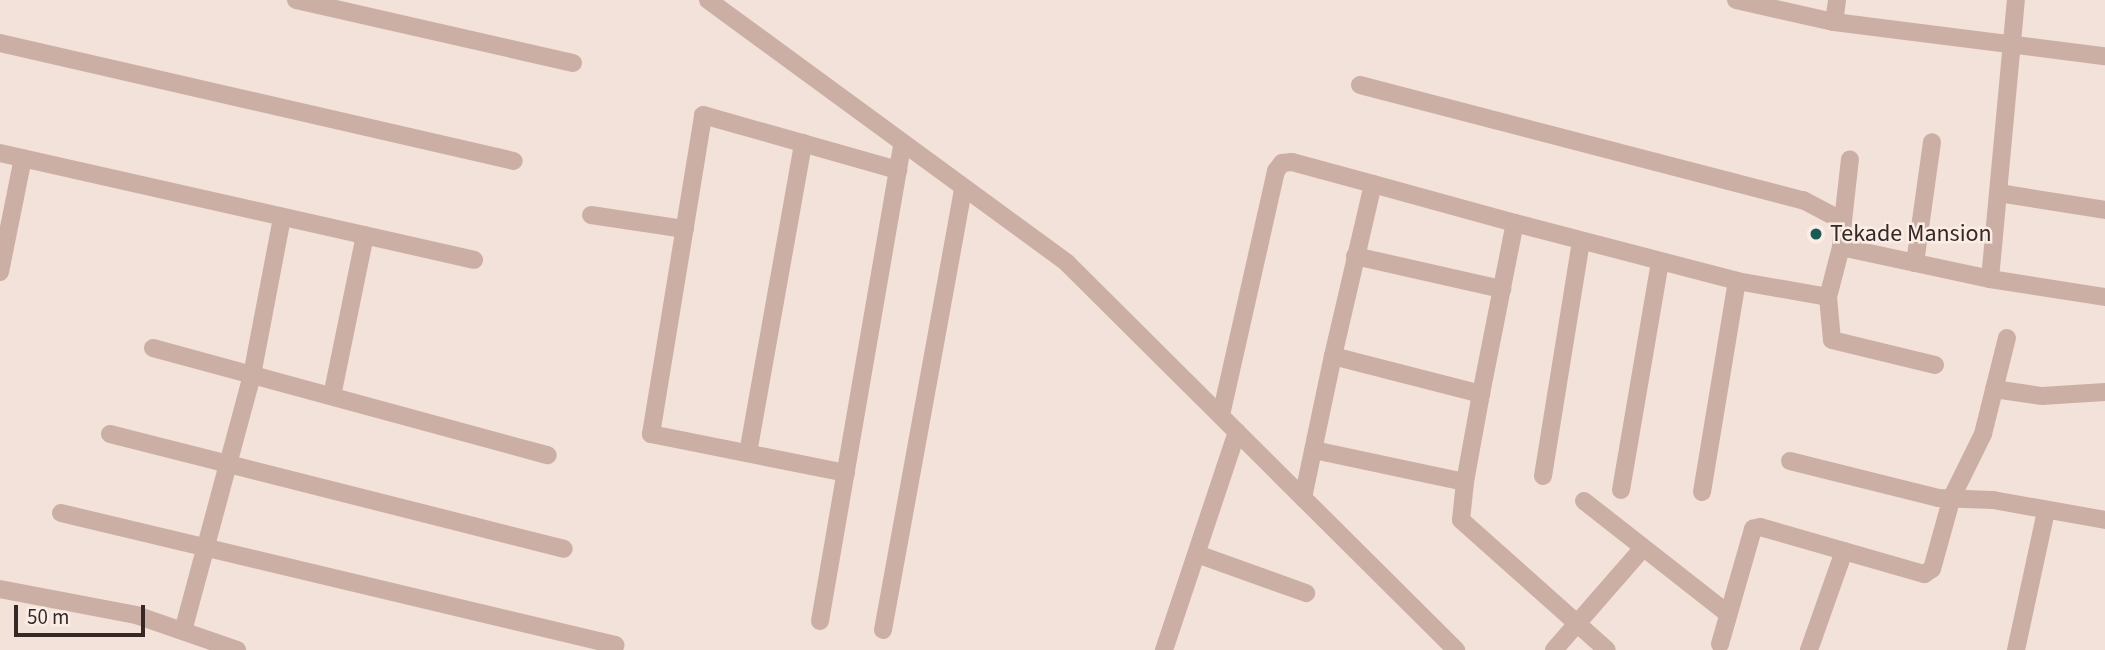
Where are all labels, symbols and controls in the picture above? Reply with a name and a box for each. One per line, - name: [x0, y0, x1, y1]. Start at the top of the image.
- place label: Tekade Mansion: [1830, 220, 1992, 248]
- marker: Tekade Mansion: [1808, 226, 1824, 242]
- scale bar: [18, 590, 149, 634]
- text: 50 m: [27, 602, 69, 632]

